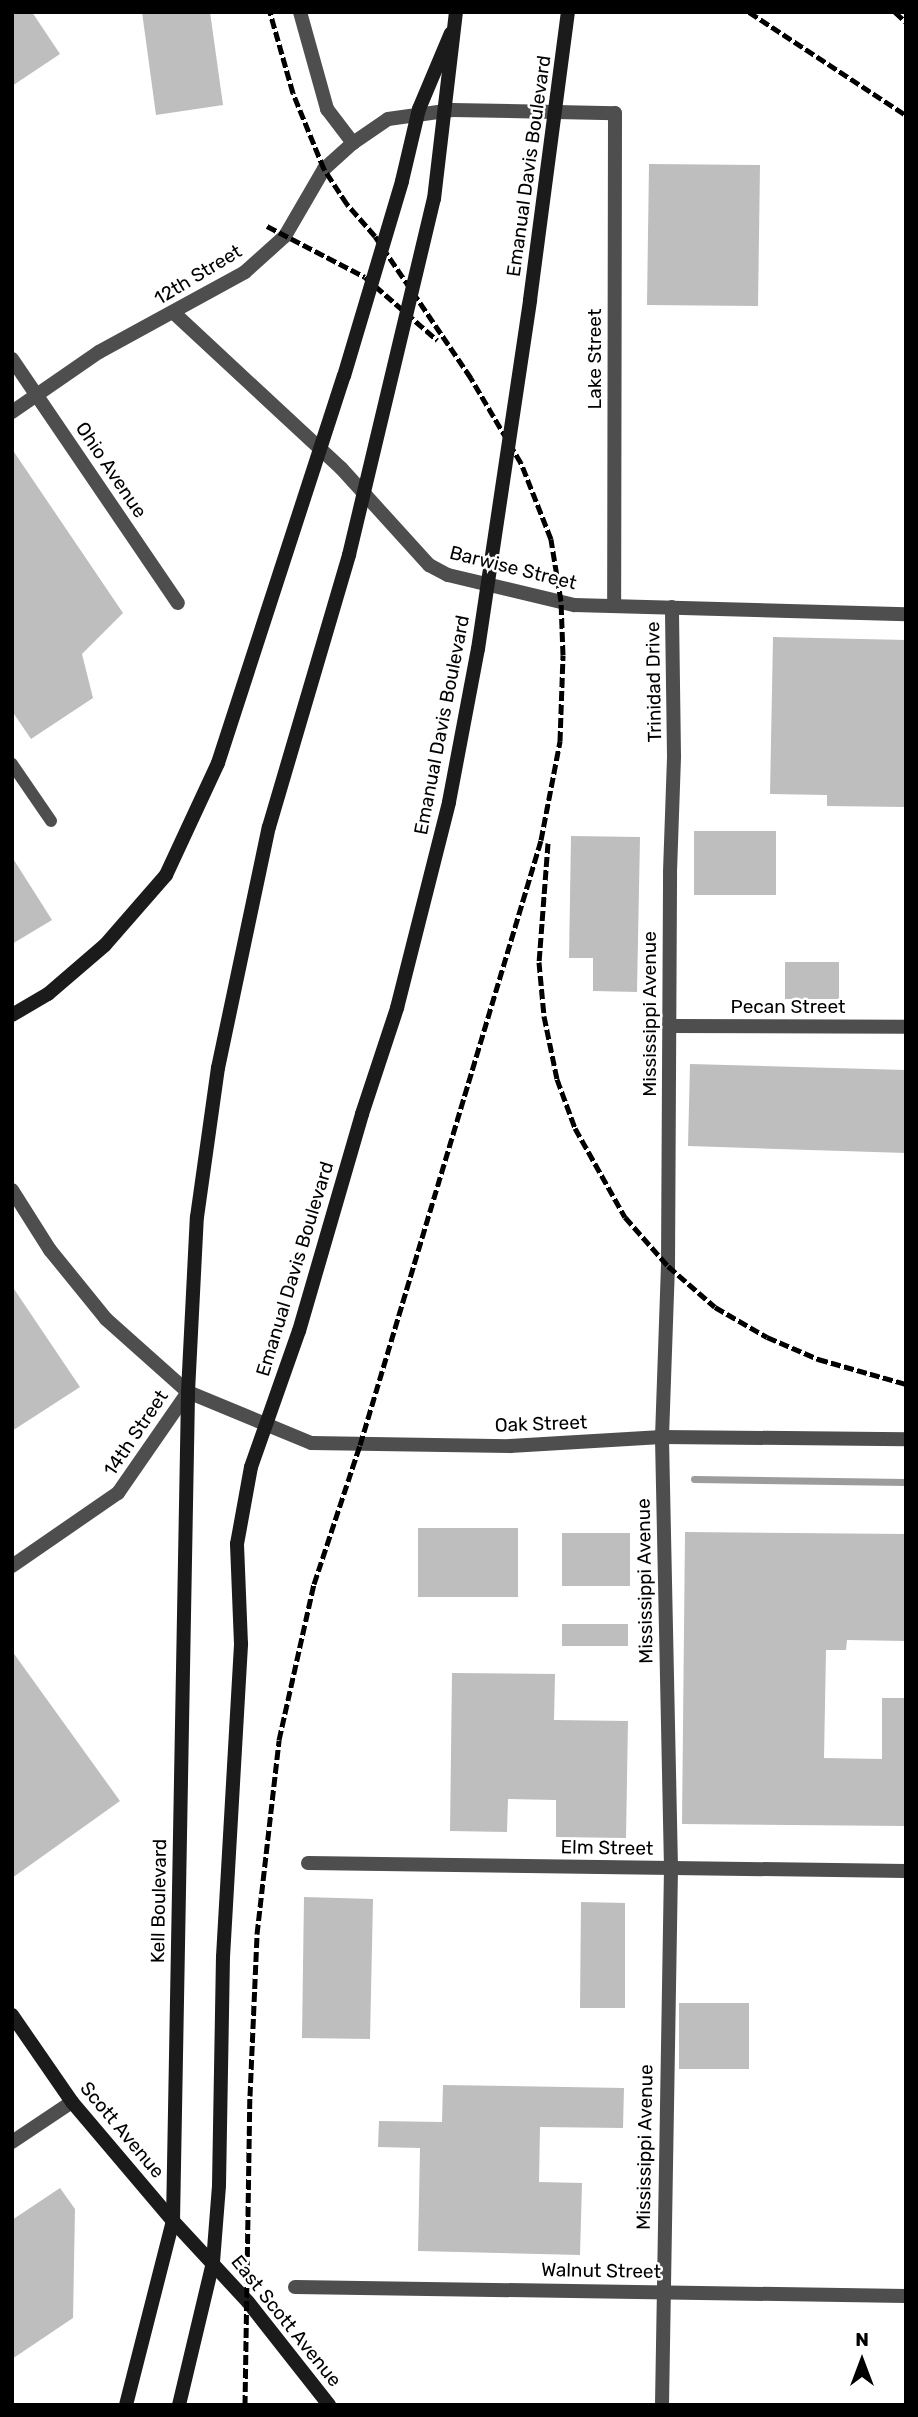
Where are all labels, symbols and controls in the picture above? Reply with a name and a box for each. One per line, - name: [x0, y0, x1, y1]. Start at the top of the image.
- street label: Emanual Davis Boulevard: [502, 54, 556, 278]
- street label: 12th Street: [150, 240, 246, 310]
- street label: Lake Street: [584, 309, 606, 409]
- street label: Ohio Avenue: [70, 418, 152, 522]
- street label: Barwise Street: [447, 541, 579, 595]
- street label: Emanual Davis Boulevard: [409, 613, 475, 837]
- street label: Trinidad Drive: [642, 621, 666, 743]
- street label: Mississippi Avenue: [639, 931, 661, 1097]
- street label: Pecan Street: [731, 996, 845, 1018]
- street label: Emanual Davis Boulevard: [251, 1159, 339, 1379]
- street label: 14th Street: [99, 1386, 173, 1480]
- street label: Oak Street: [494, 1411, 588, 1437]
- street label: Mississippi Avenue: [632, 1498, 658, 1664]
- street label: Elm Street: [561, 1836, 653, 1860]
- street label: Kell Boulevard: [147, 1839, 171, 1963]
- street label: Mississippi Avenue: [632, 2064, 658, 2230]
- street label: Scott Avenue: [75, 2077, 169, 2183]
- street label: East Scott Avenue: [226, 2251, 346, 2391]
- street label: Walnut Street: [541, 2259, 661, 2283]
- north arrow: [827, 2326, 897, 2396]
- text: N: [855, 2328, 869, 2351]

